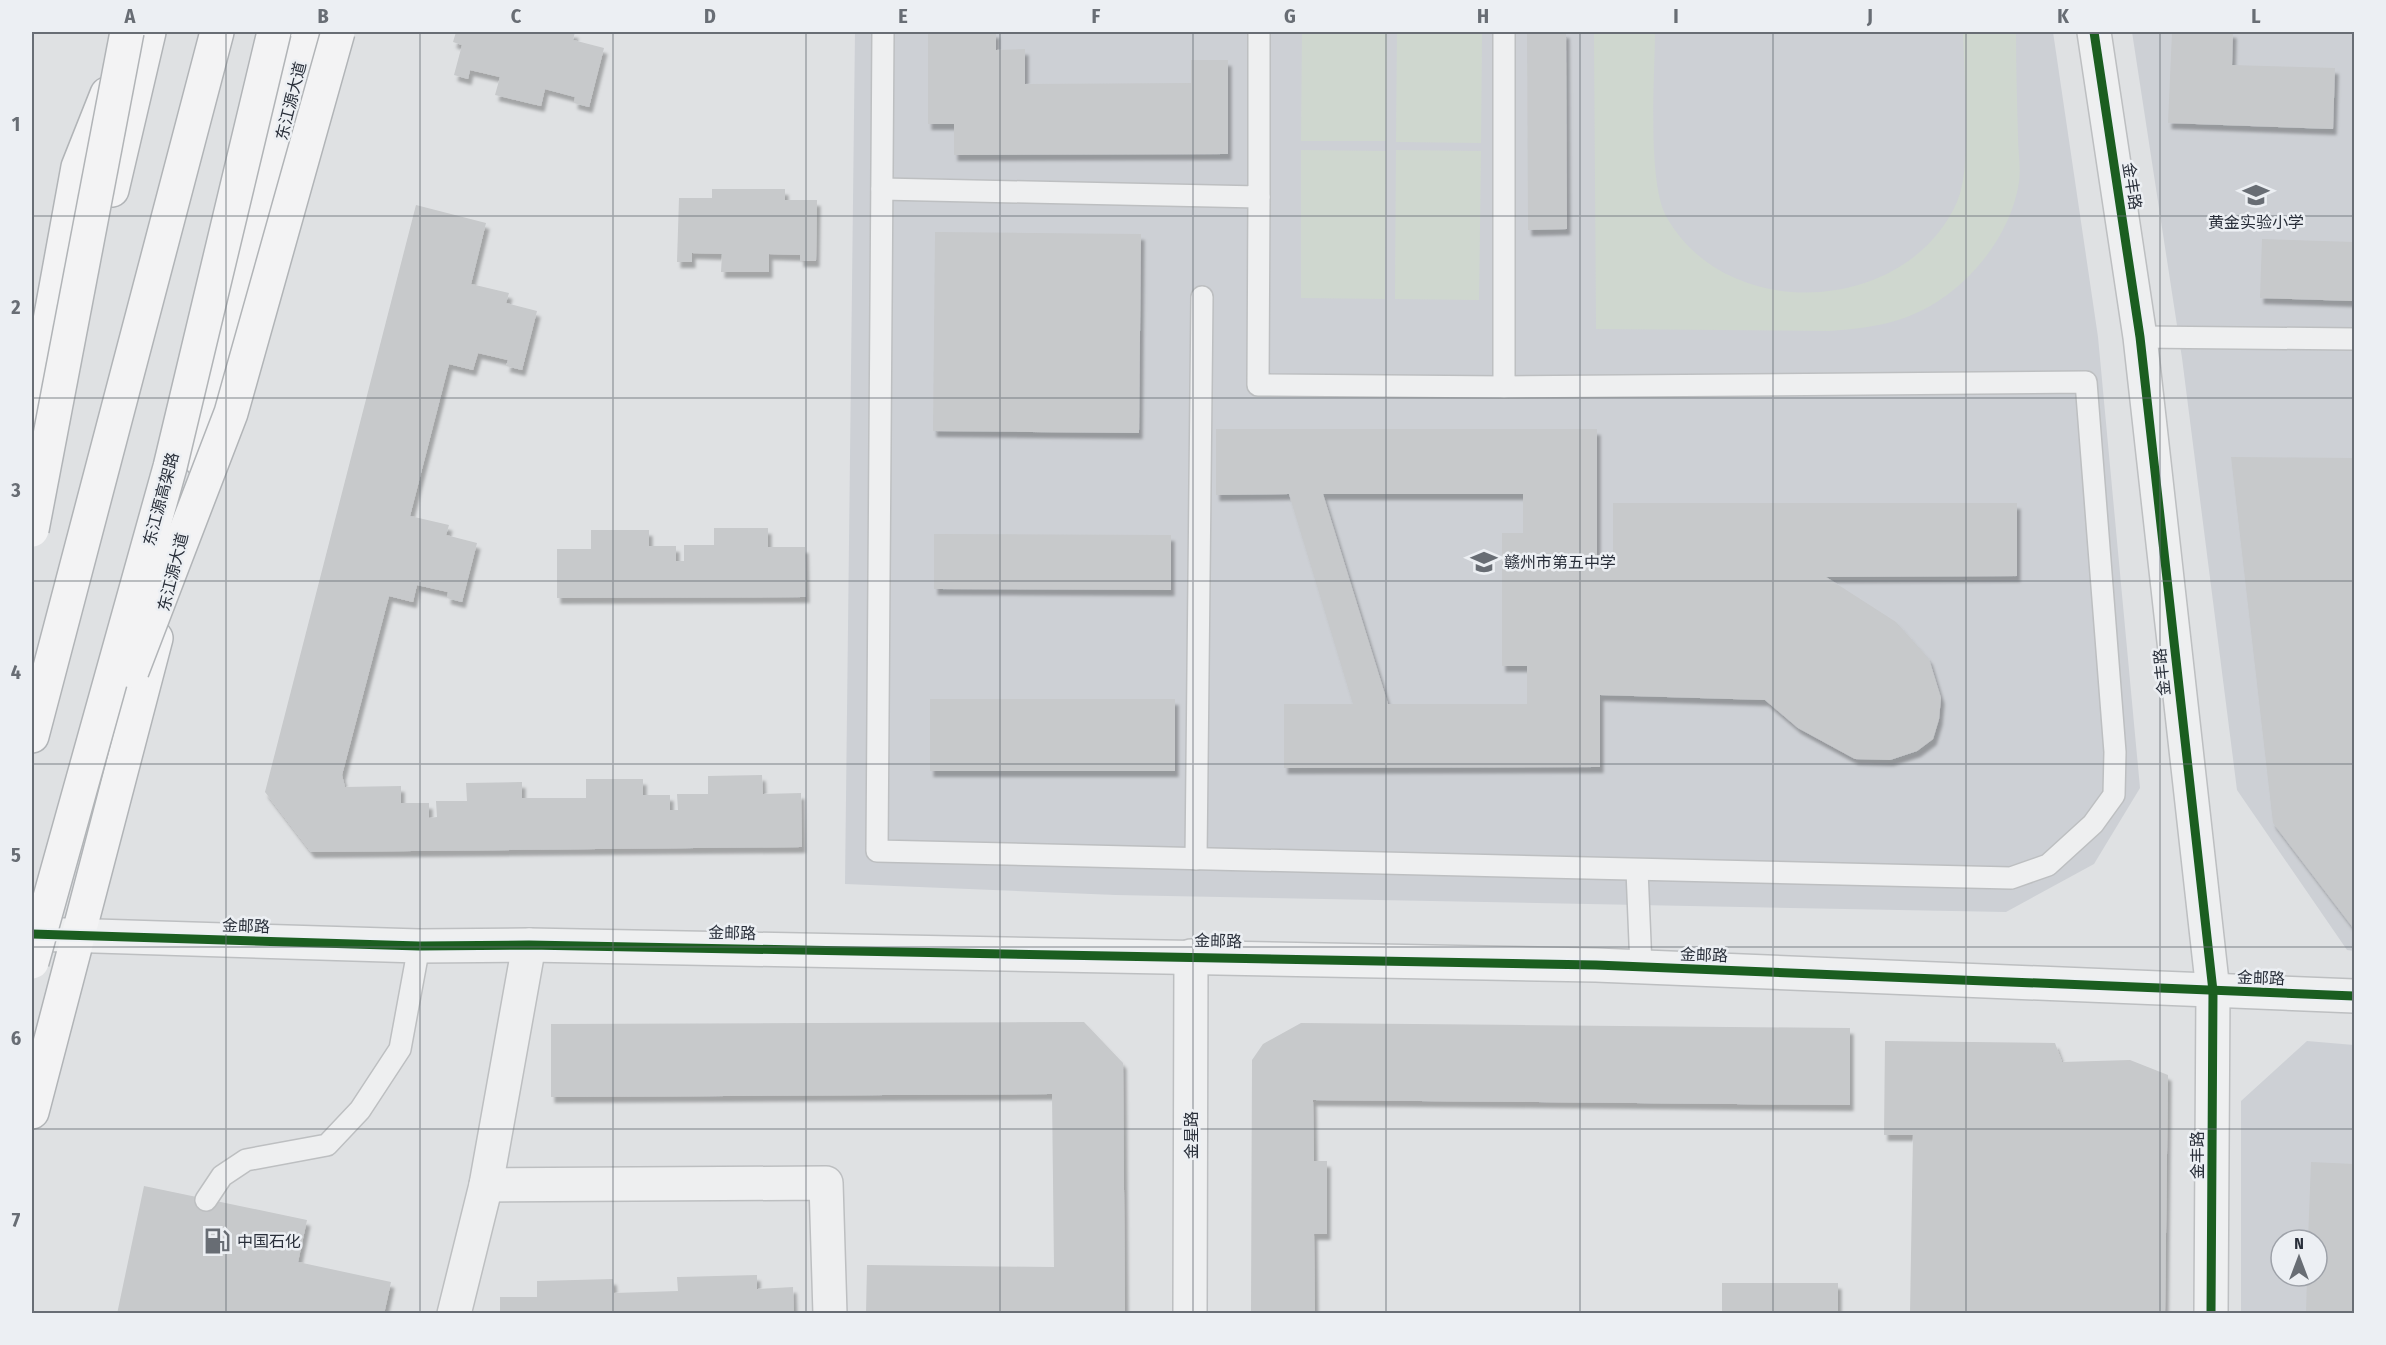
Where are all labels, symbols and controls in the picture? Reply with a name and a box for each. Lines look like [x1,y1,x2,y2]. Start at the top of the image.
text: A [124,4,137,28]
text: B [317,4,329,28]
text: C [511,4,522,28]
text: D [704,4,716,28]
text: E [898,4,908,28]
text: F [1092,4,1101,28]
text: G [1284,4,1296,28]
text: H [1477,4,1489,28]
text: I [1673,4,1679,28]
text: J [1866,4,1873,28]
text: K [2057,4,2069,28]
text: L [2251,4,2261,28]
street label: 东江源大道 [272,60,310,142]
text: 1 [12,112,20,136]
street label: 金丰路 [2119,161,2145,211]
school or university icon: 黄金实验小学 [2241,180,2271,210]
place label: 黄金实验小学 [2208,213,2304,232]
text: 2 [10,295,21,319]
street label: 东江源高架路 [139,450,183,548]
text: 3 [10,478,21,502]
street label: 东江源大道 [154,531,192,613]
school or university icon: 赣州市第五中学 [1469,547,1499,577]
place label: 赣州市第五中学 [1504,553,1616,572]
street label: 金丰路 [2150,647,2174,697]
text: 4 [11,660,21,684]
text: 5 [11,843,21,867]
street label: 金邮路 [222,916,270,936]
street label: 金邮路 [708,923,756,943]
street label: 金邮路 [1194,931,1242,951]
street label: 金邮路 [1680,945,1728,965]
street label: 金邮路 [2237,968,2285,988]
text: 6 [11,1026,21,1050]
street label: 金星路 [1182,1111,1201,1159]
street label: 金丰路 [2188,1131,2207,1179]
text: 7 [12,1208,21,1232]
fuel station icon: 中国石化 [202,1226,232,1256]
north arrow [2269,1228,2329,1288]
place label: 中国石化 [237,1232,301,1251]
text: N [2294,1234,2304,1253]

